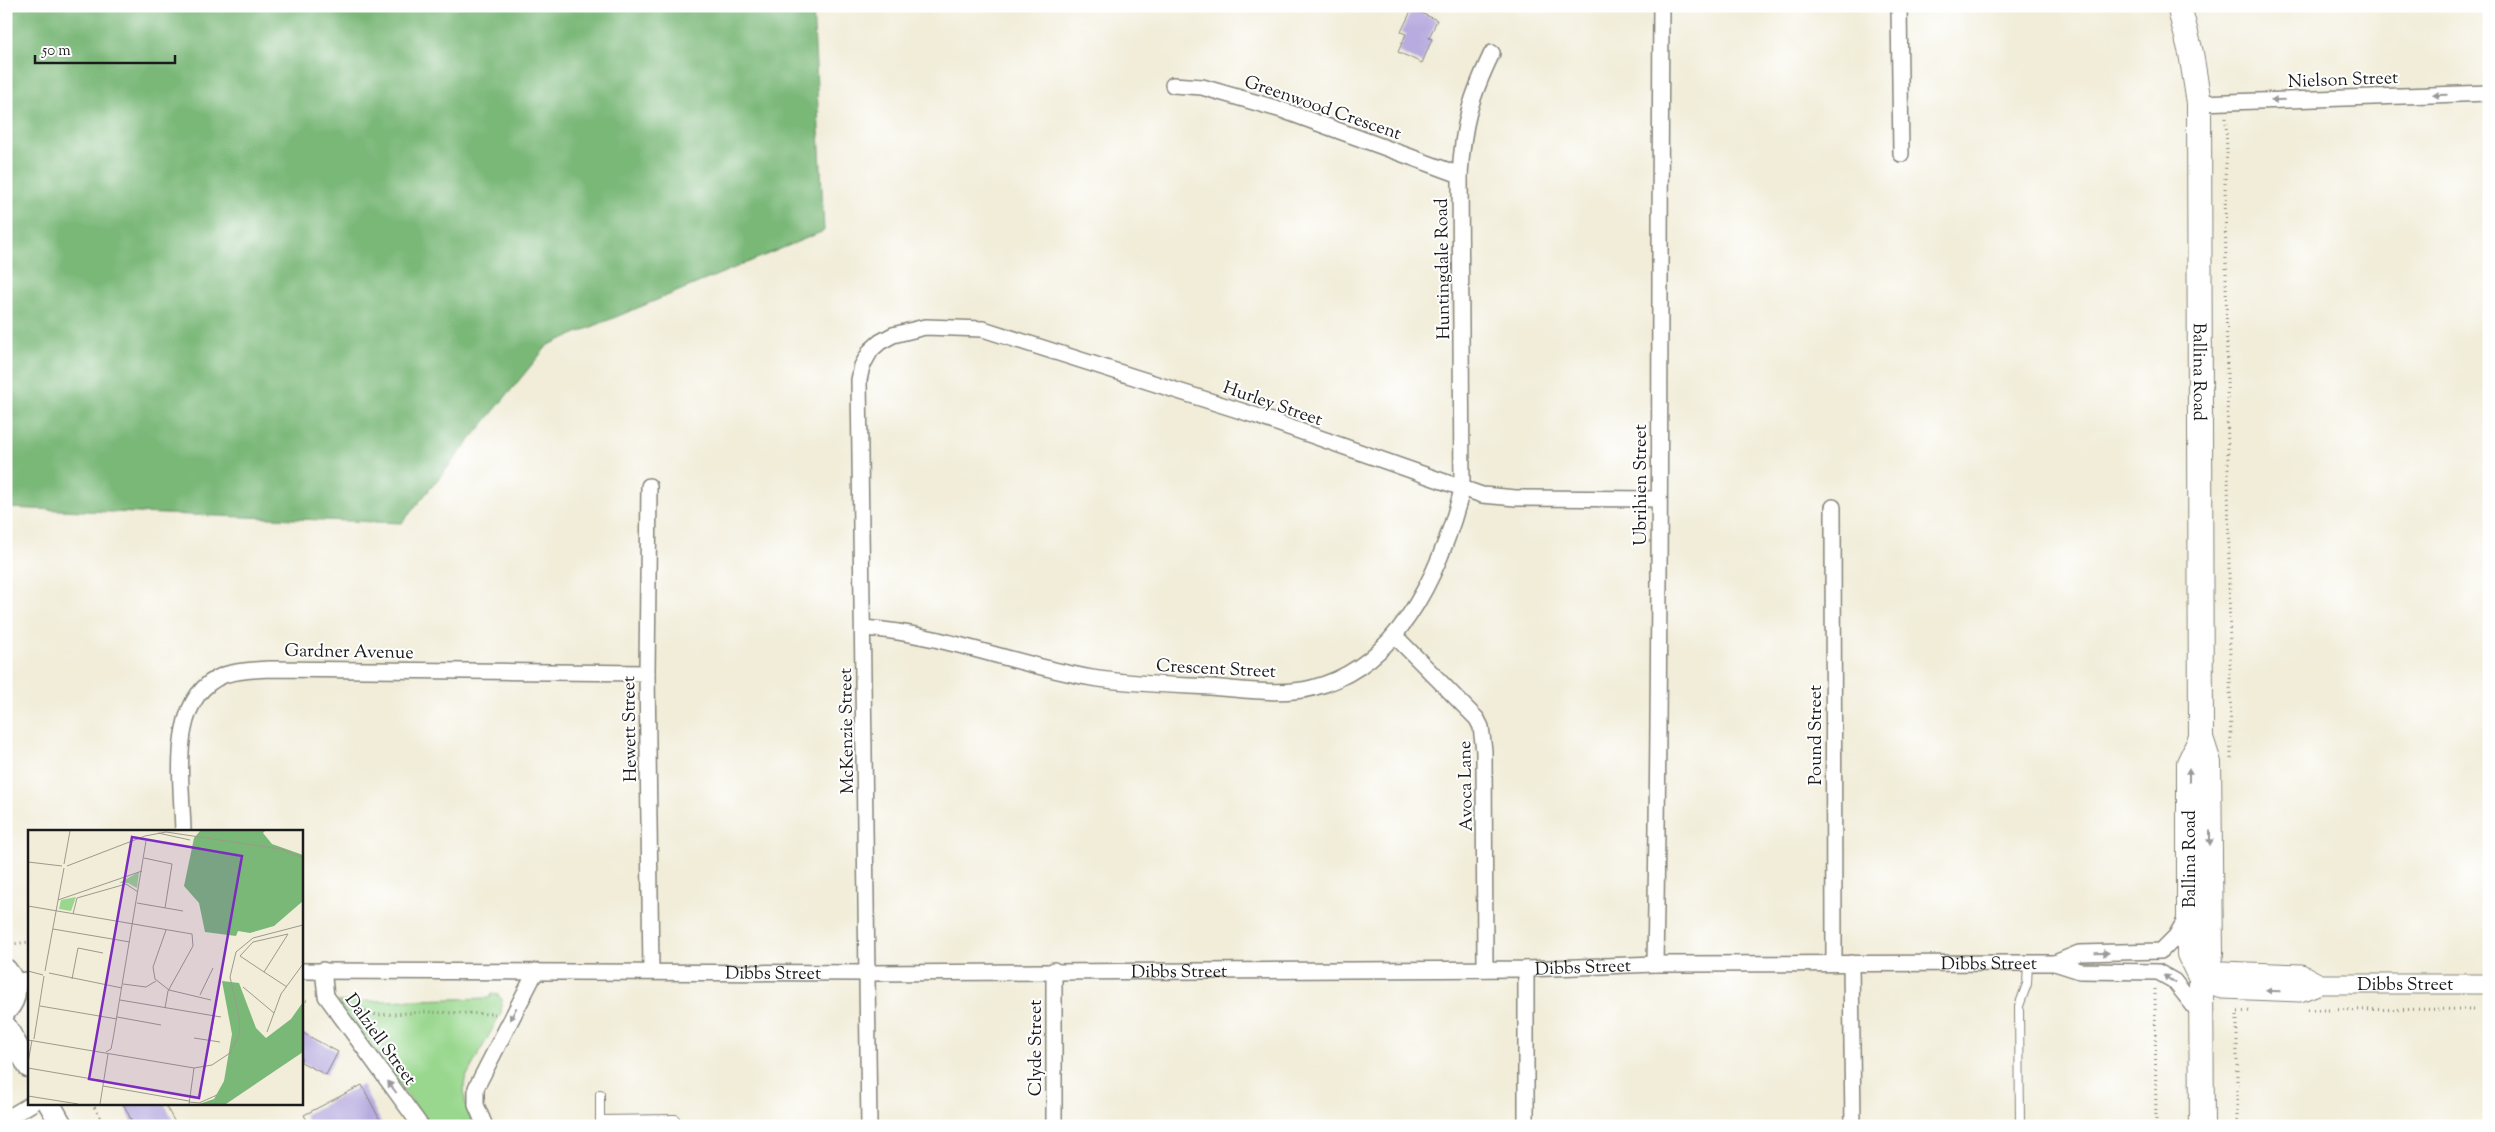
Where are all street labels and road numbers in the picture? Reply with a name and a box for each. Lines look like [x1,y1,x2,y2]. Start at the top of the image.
street label: Nielson Street [2287,66,2399,96]
street label: Greenwood Crescent [1240,70,1404,148]
street label: Huntingdale Road [1430,198,1458,340]
street label: Ballina Road [2185,323,2211,421]
street label: Hurley Street [1219,376,1326,434]
street label: Ubrihien Street [1629,424,1655,546]
street label: Gardner Avenue [284,639,414,667]
street label: Crescent Street [1155,654,1276,686]
street label: McKenzie Street [834,668,862,794]
street label: Hewett Street [617,676,645,782]
street label: Pound Street [1804,685,1830,785]
street label: Avoca Lane [1453,740,1481,832]
street label: Ballina Road [2178,810,2204,908]
street label: Dibbs Street [1941,952,2037,978]
street label: Dibbs Street [1534,954,1632,984]
street label: Dibbs Street [1131,960,1227,986]
street label: Dibbs Street [725,961,821,988]
street label: Dibbs Street [2357,973,2453,999]
street label: Dalziell Street [337,989,422,1092]
street label: Clyde Street [1024,1000,1050,1096]

